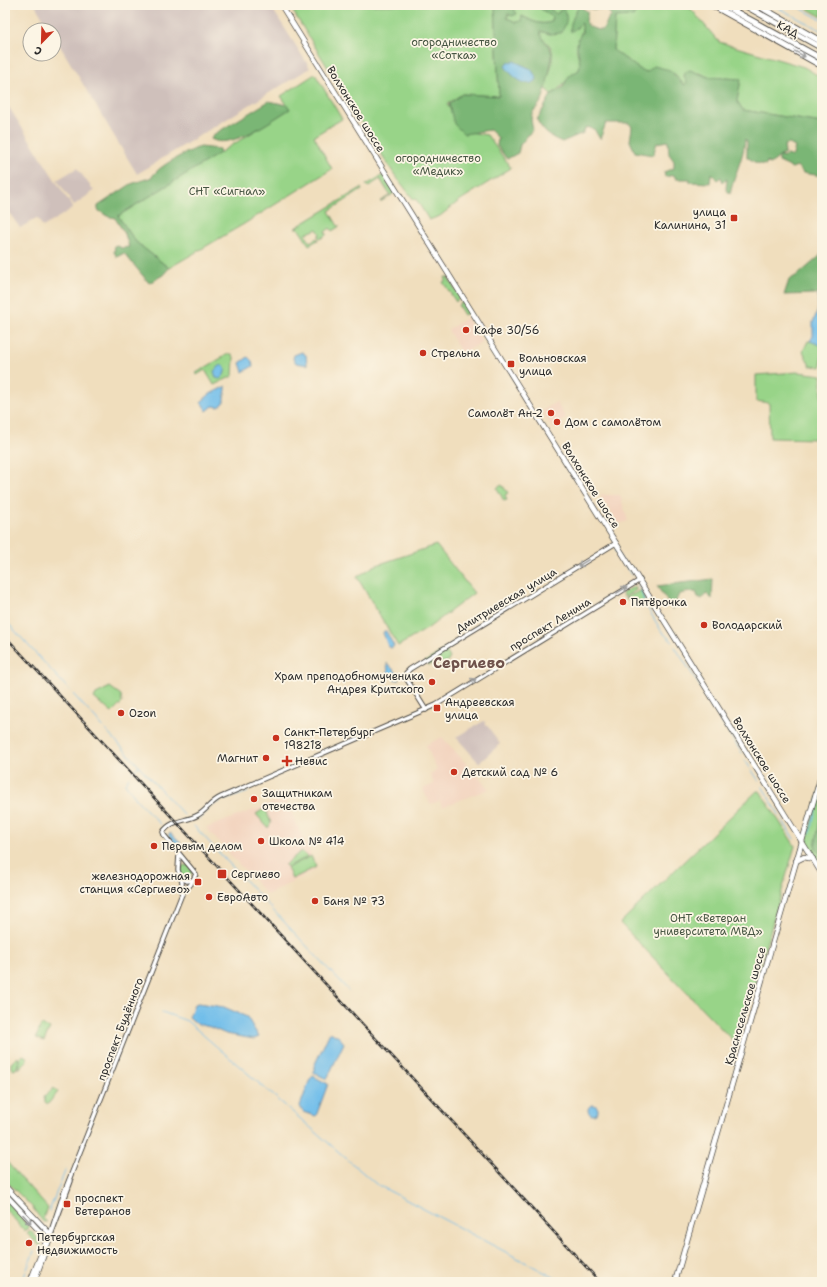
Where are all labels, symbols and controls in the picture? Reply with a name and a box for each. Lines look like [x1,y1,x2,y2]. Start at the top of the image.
street label: КАД [774,17,802,42]
north arrow [22,22,62,62]
park label: огородничество «Сотка» [411,35,497,63]
text: С [32,42,44,59]
one-way arrow [793,50,805,58]
street label: Волхонское шоссе [323,63,388,155]
park label: огородничество «Медик» [395,151,481,179]
park label: СНТ «Сигнал» [189,184,265,199]
place label: улица Калинина, 31 [654,205,726,233]
marker: улица Калинина, 31 [729,213,739,223]
place label: Кафе 30/56 [474,323,539,338]
marker: Кафе 30/56 [461,325,471,335]
place label: Стрельна [431,346,480,361]
marker: Стрельна [418,348,428,358]
place label: Вольновская улица [519,351,587,379]
marker: Вольновская улица [506,359,516,369]
place label: Самолёт Ан-2 [468,406,543,421]
marker: Самолёт Ан-2 [546,408,556,418]
place label: Дом с самолётом [565,415,661,430]
marker: Дом с самолётом [552,417,562,427]
street label: Волхонское шоссе [558,439,623,531]
one-way arrow [577,560,589,568]
street label: Дмитриевская улица [453,564,560,637]
one-way arrow [616,586,628,594]
street label: проспект Ленина [507,594,594,655]
place label: Пятёрочка [631,595,687,610]
marker: Пятёрочка [618,597,628,607]
place label: Володарский [712,618,783,633]
marker: Володарский [699,620,709,630]
district label: Сергиево [433,653,505,673]
place label: Храм преподобномученика Андрея Критского [274,669,424,697]
marker: Храм преподобномученика Андрея Критского [427,677,437,687]
one-way arrow [466,678,477,687]
place label: Андреевская улица [445,695,515,723]
marker: Андреевская улица [432,703,442,713]
place label: Ozon [129,706,157,721]
marker: Ozon [116,708,126,718]
street label: Волхонское шоссе [729,714,794,806]
place label: Санкт-Петербург 198218 [284,725,374,753]
marker: Санкт-Петербург 198218 [271,733,281,743]
place label: Магнит [217,751,258,766]
marker: Магнит [261,753,271,763]
place label: Невис [295,754,328,769]
marker: Невис [282,756,292,766]
place label: Детский сад № 6 [462,765,558,780]
marker: Детский сад № 6 [449,767,459,777]
place label: Защитникам отечества [262,786,333,814]
marker: Защитникам отечества [249,794,259,804]
place label: Школа № 414 [269,834,345,849]
marker: Школа № 414 [256,836,266,846]
place label: Первым делом [162,839,243,854]
marker: Первым делом [149,841,159,851]
place label: Сергиево [231,867,280,882]
marker: Сергиево [216,868,228,880]
place label: железнодорожная станция «Сергиево» [79,869,190,897]
marker: железнодорожная станция «Сергиево» [193,877,203,887]
place label: ЕвроАвто [217,890,269,905]
marker: ЕвроАвто [204,892,214,902]
place label: Баня № 73 [323,894,385,909]
marker: Баня № 73 [310,896,320,906]
park label: ОНТ «Ветеран университета МВД» [653,911,763,939]
street label: Красносельское шоссе [721,945,770,1067]
street label: проспект Будённого [94,975,147,1083]
place label: проспект Ветеранов [75,1191,131,1219]
marker: проспект Ветеранов [62,1199,72,1209]
one-way arrow [23,1214,32,1224]
place label: Петербургская Недвижимость [37,1230,118,1258]
marker: Петербургская Недвижимость [24,1238,34,1248]

